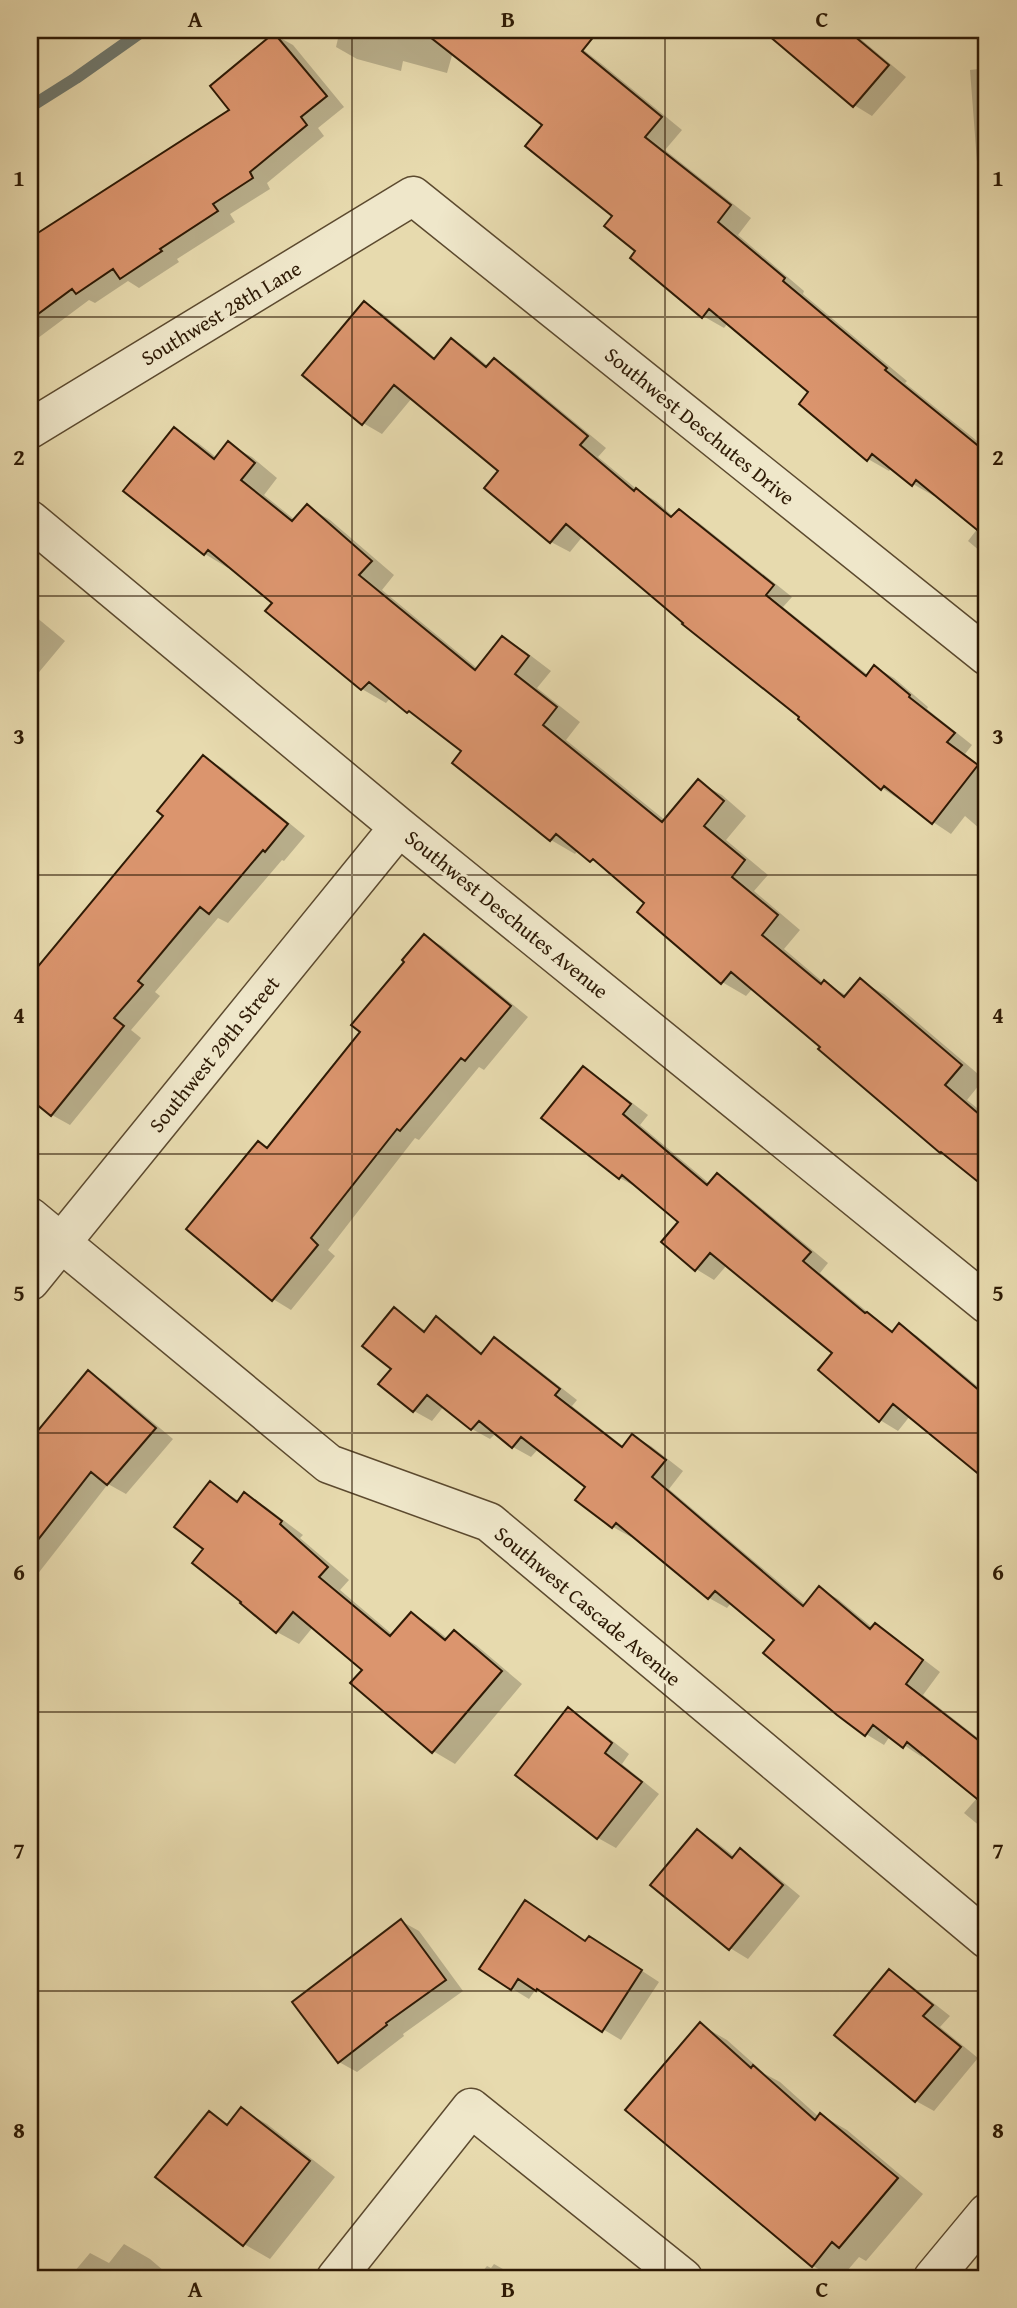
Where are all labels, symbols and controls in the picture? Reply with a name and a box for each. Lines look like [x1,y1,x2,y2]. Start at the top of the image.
text: A [188,2,203,35]
text: B [501,2,515,35]
text: C [815,2,829,35]
text: 1 [13,161,25,194]
text: 1 [992,161,1004,194]
street label: Southwest 28th Lane [135,253,307,373]
street label: Southwest Deschutes Drive [598,339,802,513]
text: 2 [13,440,25,473]
text: 2 [992,440,1004,473]
text: 3 [13,719,25,752]
text: 3 [992,719,1004,752]
street label: Southwest Deschutes Avenue [399,822,616,1006]
street label: Southwest 29th Street [141,969,287,1139]
text: 4 [13,998,25,1031]
text: 4 [992,998,1004,1031]
text: 5 [13,1276,25,1309]
text: 5 [992,1276,1004,1309]
street label: Southwest Cascade Avenue [488,1518,688,1694]
text: 6 [13,1555,25,1588]
text: 6 [992,1555,1004,1588]
text: 7 [13,1834,25,1867]
text: 7 [992,1834,1004,1867]
text: 8 [13,2113,25,2146]
text: 8 [992,2113,1004,2146]
text: A [188,2272,203,2305]
text: B [501,2272,515,2305]
text: C [815,2272,829,2305]

